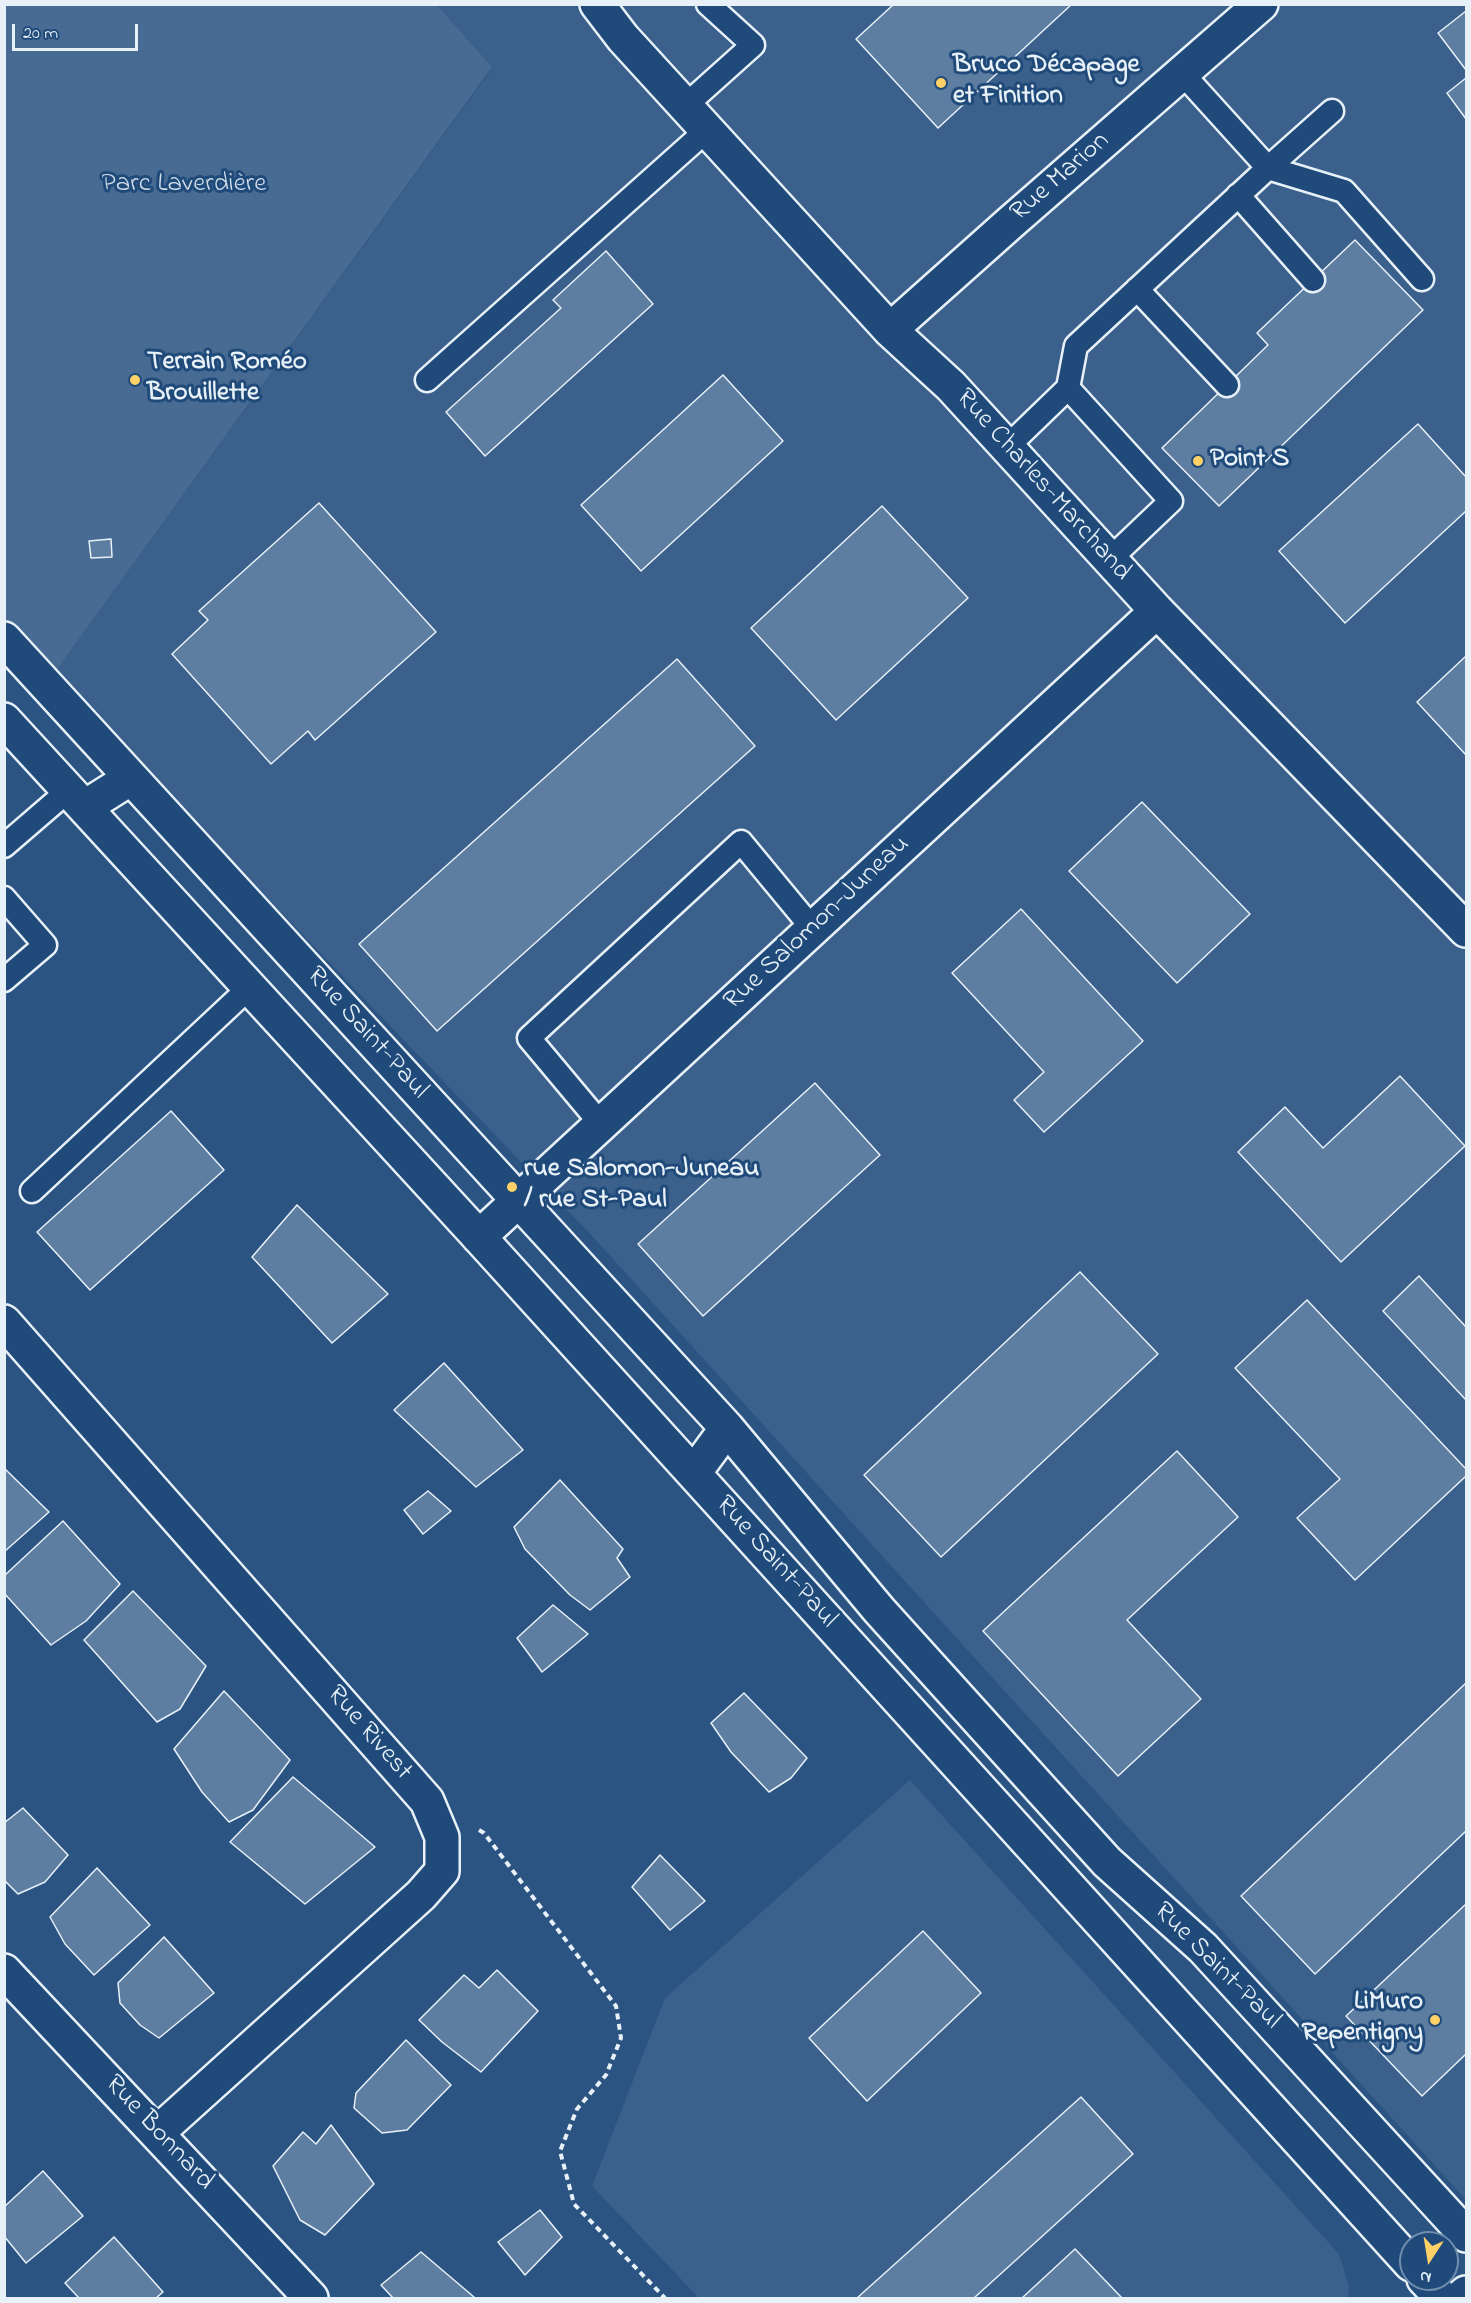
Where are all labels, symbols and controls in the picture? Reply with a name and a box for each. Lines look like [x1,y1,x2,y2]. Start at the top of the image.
scale bar [15,12,141,50]
text: 20 m [23,21,58,47]
place label: Bruco Décapage et Finition [953,51,1140,114]
marker: Bruco Décapage et Finition [934,76,948,90]
street label: Rue Marion [1005,126,1117,230]
park label: Parc Laverdière [102,170,266,202]
place label: Terrain Roméo Brouillette [147,348,307,411]
marker: Terrain Roméo Brouillette [128,373,142,387]
street label: Rue Charles-Marchand [947,383,1137,589]
place label: Point S [1210,445,1289,477]
marker: Point S [1191,454,1205,468]
street label: Rue Salomon-Juneau [718,830,918,1018]
street label: Rue Saint-Paul [298,961,434,1107]
place label: rue Salomon-Juneau / rue St-Paul [524,1155,759,1218]
marker: rue Salomon-Juneau / rue St-Paul [505,1180,519,1194]
street label: Rue Saint-Paul [707,1490,843,1636]
street label: Rue Rivest [318,1680,418,1788]
street label: Rue Saint-Paul [1146,1897,1286,2037]
place label: LiMuro Repentigny [1301,1988,1423,2051]
marker: LiMuro Repentigny [1428,2013,1442,2027]
street label: Rue Bonnard [96,2070,220,2198]
north arrow [1399,2231,1459,2291]
text: N [1418,2264,1433,2290]

